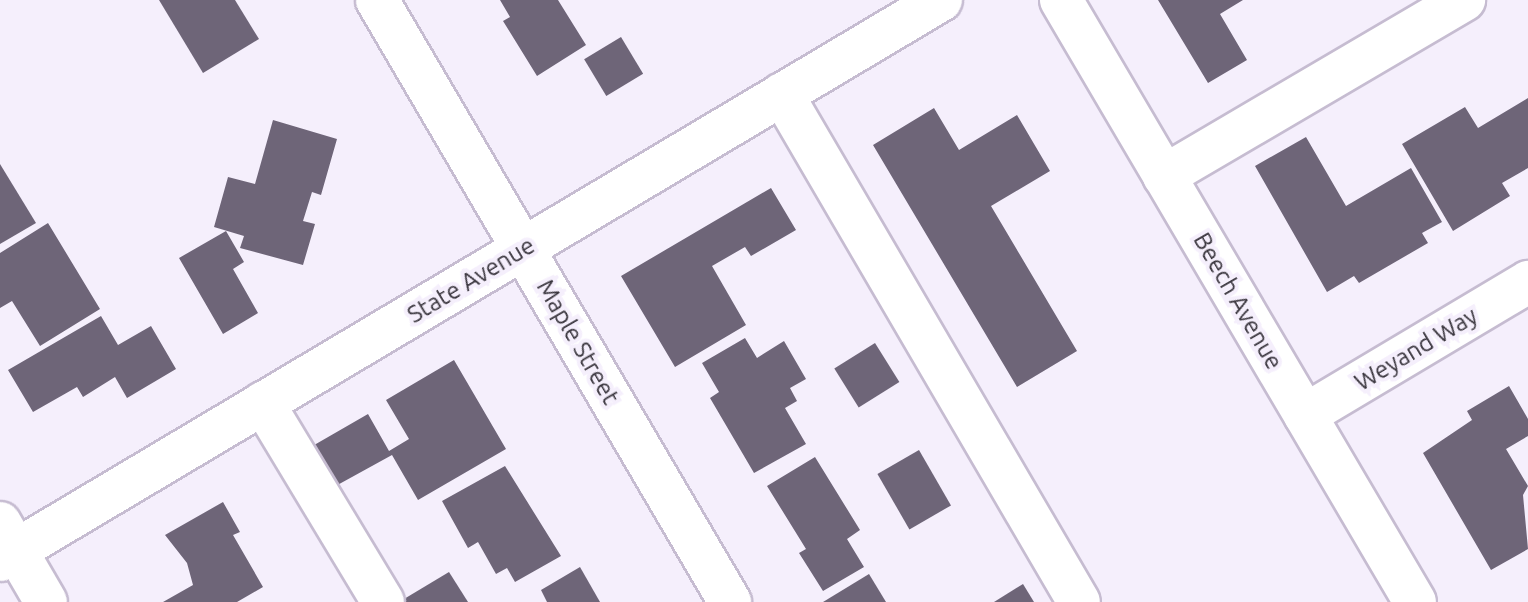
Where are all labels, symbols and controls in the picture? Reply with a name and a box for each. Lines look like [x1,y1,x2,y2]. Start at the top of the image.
street label: Beech Avenue [1187,228,1289,374]
street label: State Avenue [402,231,540,329]
street label: Maple Street [531,274,625,410]
street label: Weyand Way [1350,301,1482,397]

